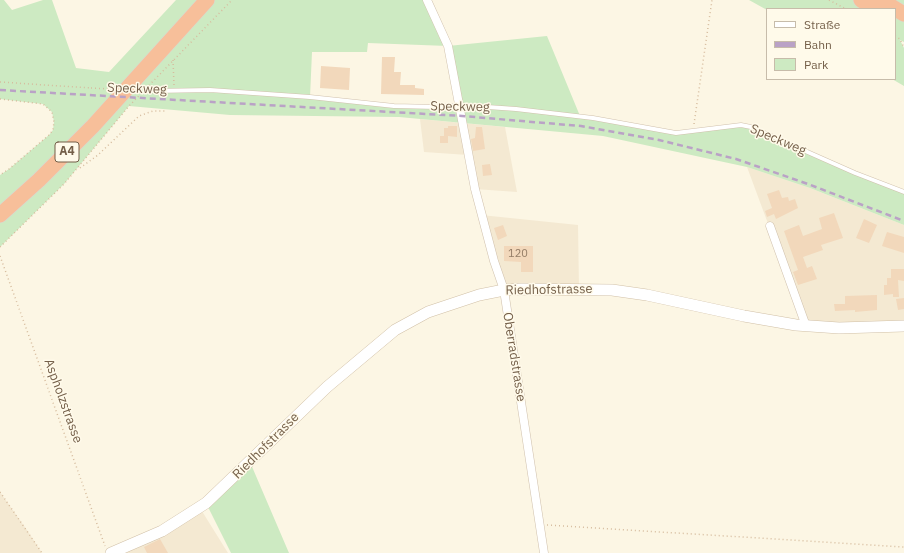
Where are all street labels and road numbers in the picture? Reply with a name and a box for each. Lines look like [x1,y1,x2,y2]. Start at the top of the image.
street label: Speckweg [107,80,167,98]
street label: Speckweg [430,99,490,115]
street label: Speckweg [748,121,808,159]
road number: A4 [55,142,79,162]
street label: Riedhofstrasse [505,281,593,299]
street label: Oberradstrasse [499,311,529,403]
street label: Aspholzstrasse [41,357,85,445]
street label: Riedhofstrasse [230,410,302,482]

